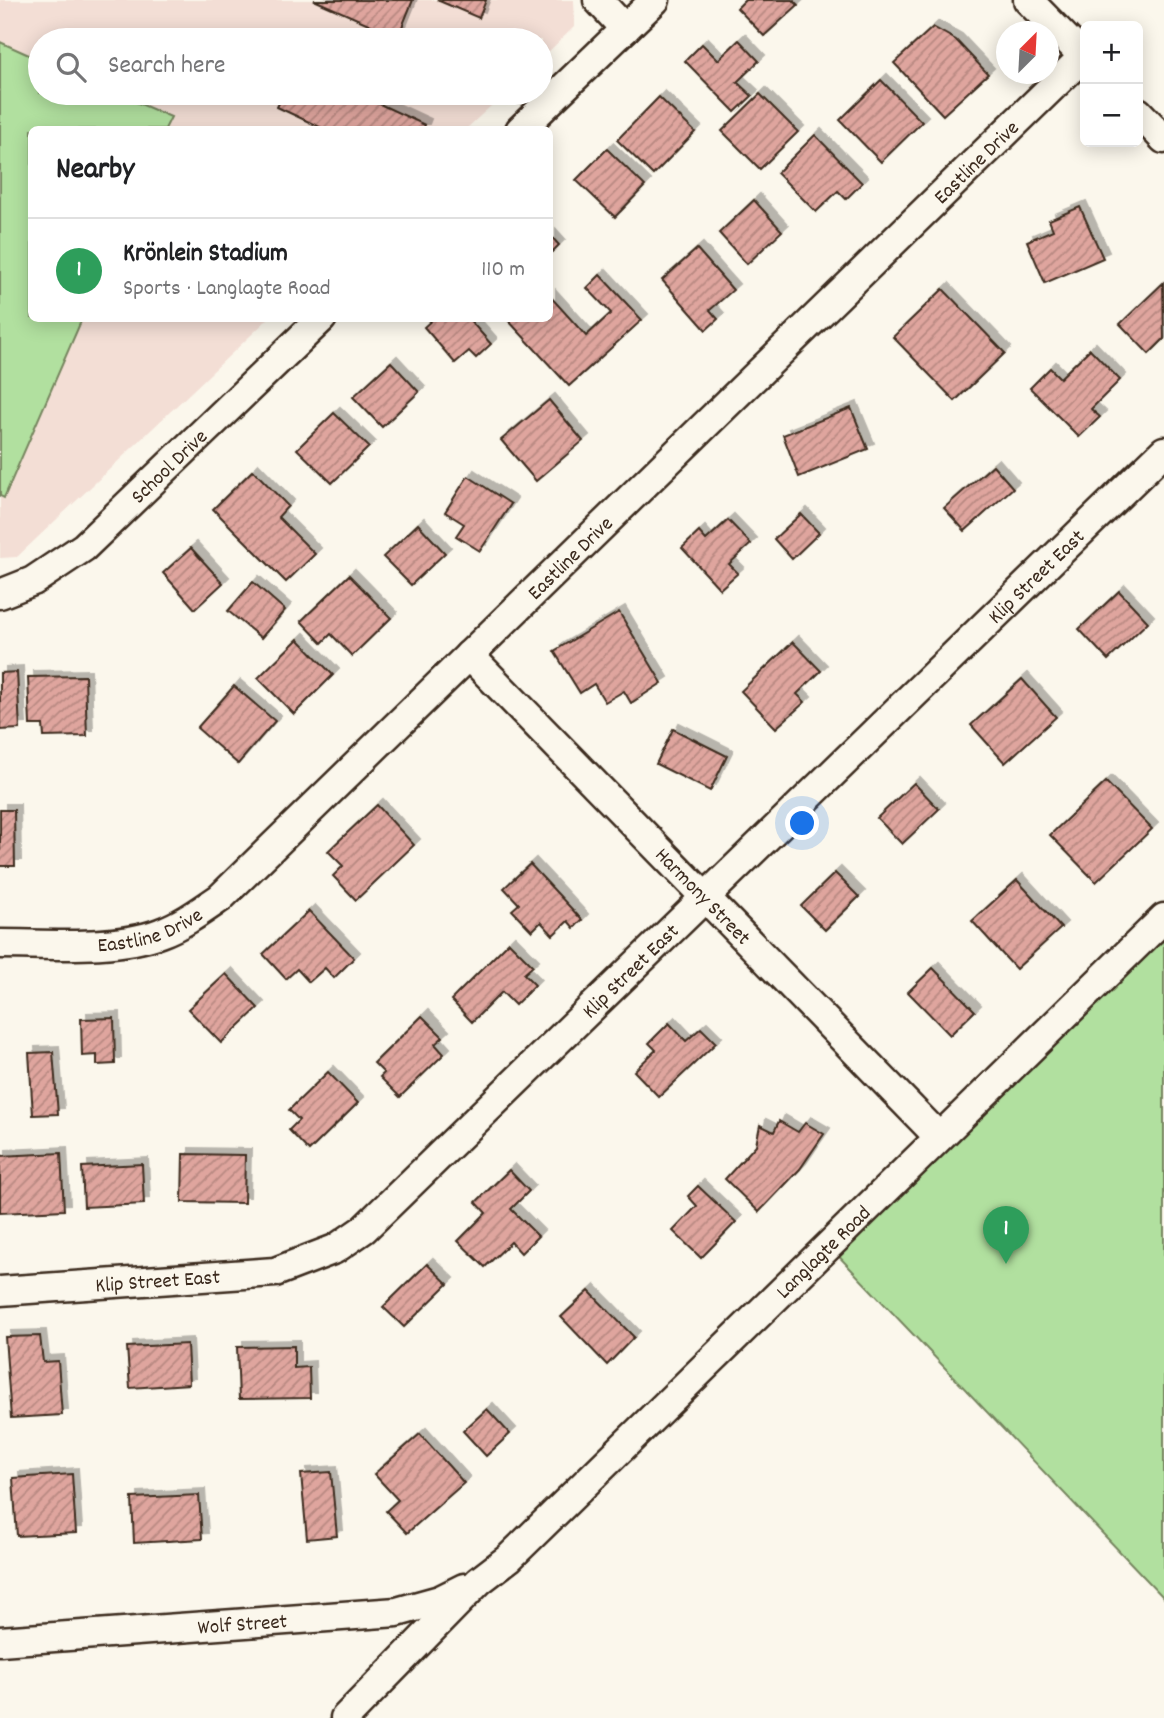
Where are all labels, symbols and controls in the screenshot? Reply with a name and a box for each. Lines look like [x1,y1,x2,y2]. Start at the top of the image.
north arrow [996,21,1059,84]
map controls [1080,21,1143,147]
button: + [1080,21,1143,84]
search box [28,28,553,105]
icon: search [52,48,90,86]
text: Search here [108,48,226,85]
button: − [1080,84,1143,147]
street label: Eastline Drive [928,115,1027,213]
text: Nearby [56,150,134,193]
text: Krönlein Stadium [123,236,288,273]
text: 1 [76,254,82,287]
text: 110 m [481,254,525,287]
text: Sports · Langlagte Road [123,273,331,306]
street label: School Drive [125,424,216,512]
street label: Eastline Drive [522,511,621,608]
street label: Klip Street East [982,524,1093,632]
your location [785,806,819,840]
street label: Harmony Street [647,842,756,954]
street label: Eastline Drive [97,902,210,962]
street label: Klip Street East [577,918,687,1027]
street label: Langlagte Road [770,1200,879,1307]
pin: 1 [983,1206,1029,1264]
street label: Klip Street East [94,1264,221,1302]
street label: Wolf Street [197,1608,289,1645]

